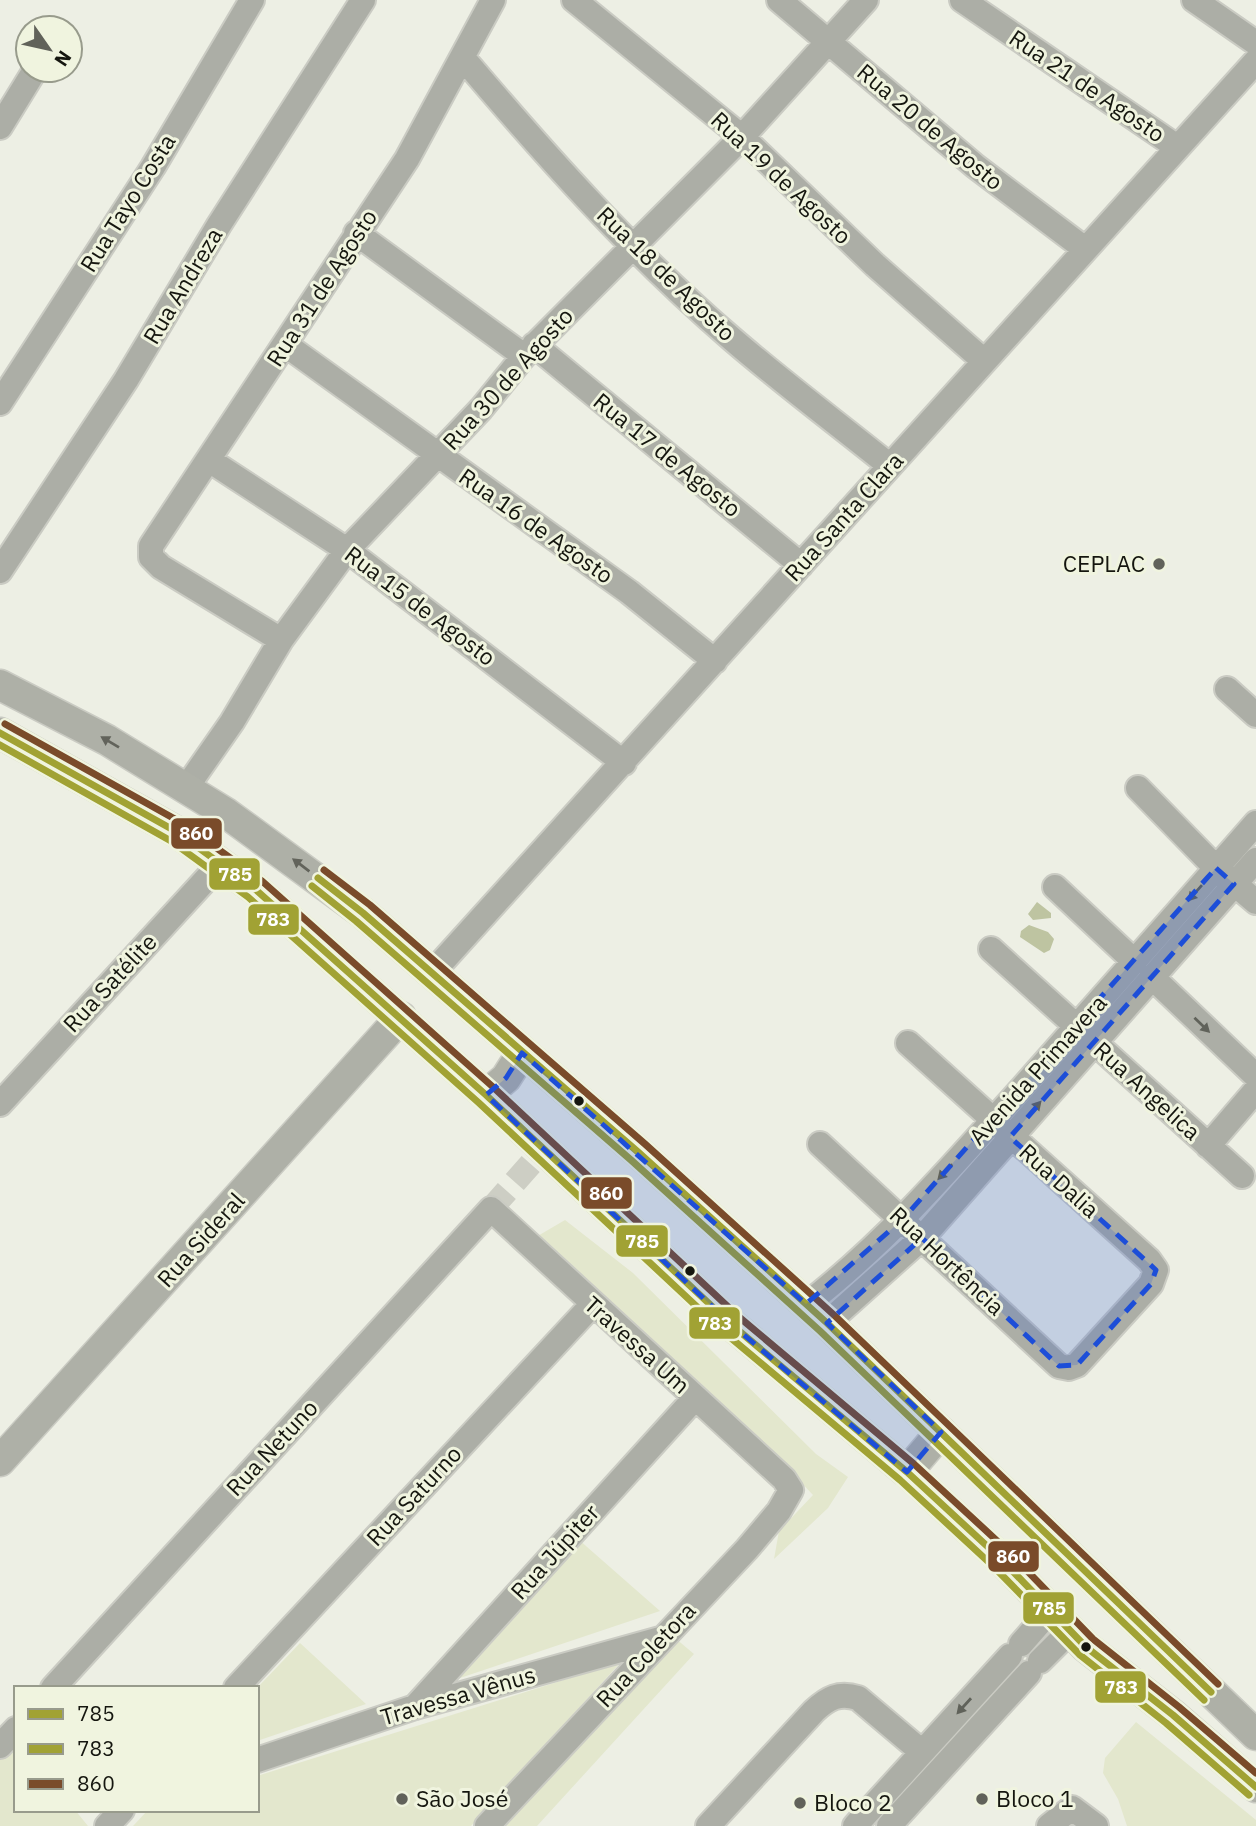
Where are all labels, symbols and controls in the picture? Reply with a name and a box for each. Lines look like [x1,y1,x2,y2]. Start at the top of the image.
north arrow [14,14,84,84]
street label: Rua 21 de Agosto [1004,22,1171,148]
text: N [49,46,77,71]
street label: Rua 20 de Agosto [852,56,1010,196]
street label: Rua 19 de Agosto [705,104,858,250]
street label: Rua Tayo Costa [73,128,182,277]
street label: Rua 18 de Agosto [591,199,742,347]
street label: Rua 31 de Agosto [259,203,383,372]
street label: Rua Andreza [136,222,229,349]
street label: Rua 30 de Agosto [435,301,579,456]
street label: Rua 17 de Agosto [588,385,748,523]
street label: Rua Santa Clara [777,446,909,587]
street label: Rua 16 de Agosto [454,461,619,590]
street label: Rua 15 de Agosto [339,539,502,672]
place label: CEPLAC [1063,548,1145,578]
marker: CEPLAC [1151,556,1167,572]
one-way arrow [100,735,119,748]
line badge: 860 [170,817,223,850]
text: 860 [179,821,213,845]
line badge: 785 [208,857,261,891]
one-way arrow [292,857,310,872]
text: 785 [218,862,252,886]
one-way arrow [1187,884,1203,902]
line badge: 783 [247,903,300,936]
text: 783 [256,907,290,931]
street label: Rua Satélite [56,927,163,1038]
street label: Avenida Primavera [962,988,1113,1151]
one-way arrow [1194,1016,1211,1033]
street label: Rua Angelica [1088,1034,1207,1146]
unlabelled marker [572,1094,586,1108]
one-way arrow [1026,1101,1041,1118]
street label: Rua Dalia [1013,1136,1106,1224]
one-way arrow [938,1163,954,1180]
line badge: 860 [580,1176,633,1210]
text: 860 [589,1181,623,1205]
street label: Rua Sideral [150,1186,251,1293]
street label: Rua Hortência [884,1199,1011,1321]
line badge: 785 [615,1224,669,1258]
text: 785 [625,1229,659,1253]
unlabelled marker [683,1264,697,1278]
street label: Travessa Um [579,1289,697,1400]
line badge: 783 [688,1306,741,1340]
text: 783 [698,1311,732,1335]
street label: Rua Netuno [219,1393,324,1502]
street label: Rua Saturno [359,1439,467,1552]
street label: Rua Júpiter [503,1497,605,1605]
line badge: 860 [987,1540,1040,1573]
text: 860 [996,1544,1030,1568]
line badge: 785 [1022,1591,1075,1625]
street label: Rua Coletora [589,1595,702,1713]
text: 785 [1032,1596,1066,1620]
unlabelled marker [1079,1640,1093,1654]
street label: Travessa Vênus [377,1659,539,1731]
line badge: 783 [1094,1670,1147,1704]
text: 783 [1104,1675,1138,1699]
legend [14,1686,259,1812]
one-way arrow [956,1697,972,1715]
text: 785 [77,1699,115,1727]
text: 783 [77,1734,115,1762]
text: 860 [77,1769,115,1797]
place label: São José [416,1783,508,1813]
place label: Bloco 1 [996,1783,1074,1813]
place label: Bloco 2 [814,1787,892,1817]
marker: São José [394,1791,410,1807]
marker: Bloco 1 [974,1791,990,1807]
marker: Bloco 2 [792,1795,808,1811]

